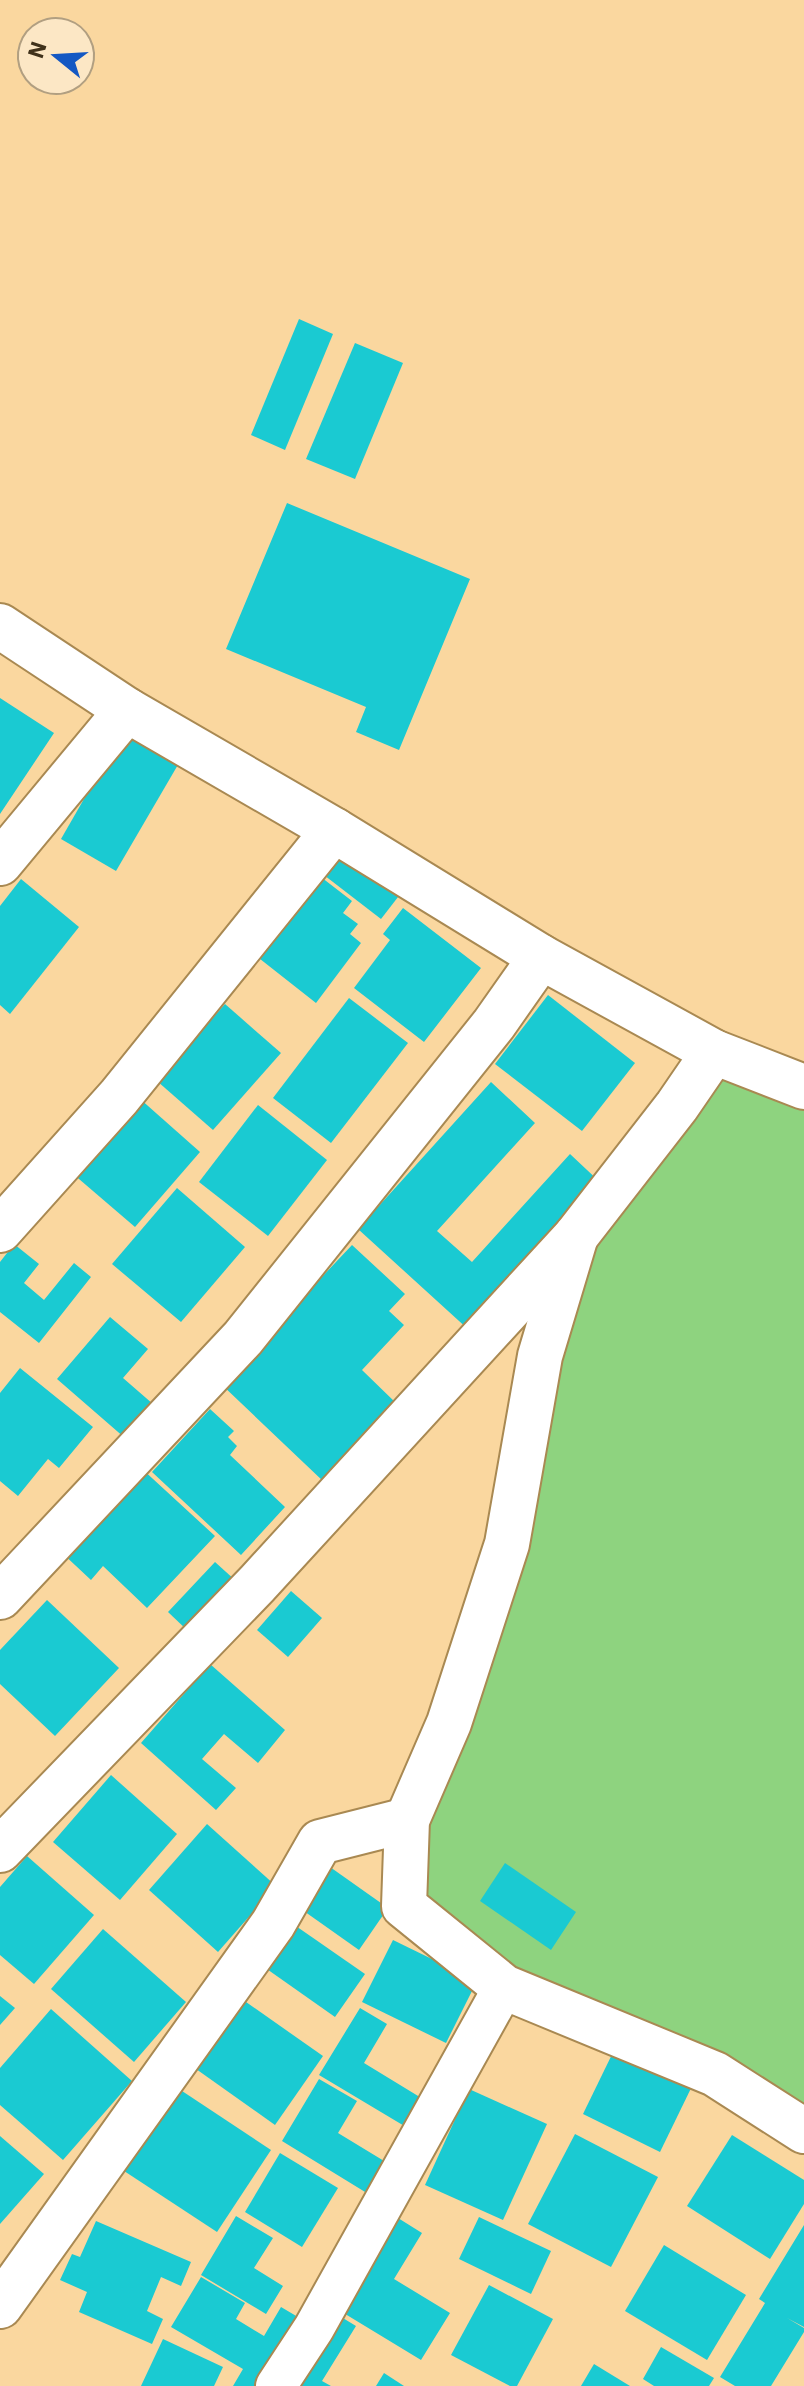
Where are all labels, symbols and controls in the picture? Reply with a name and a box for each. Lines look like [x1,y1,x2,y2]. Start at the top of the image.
north arrow [16,16,96,96]
text: N [20,38,53,62]

